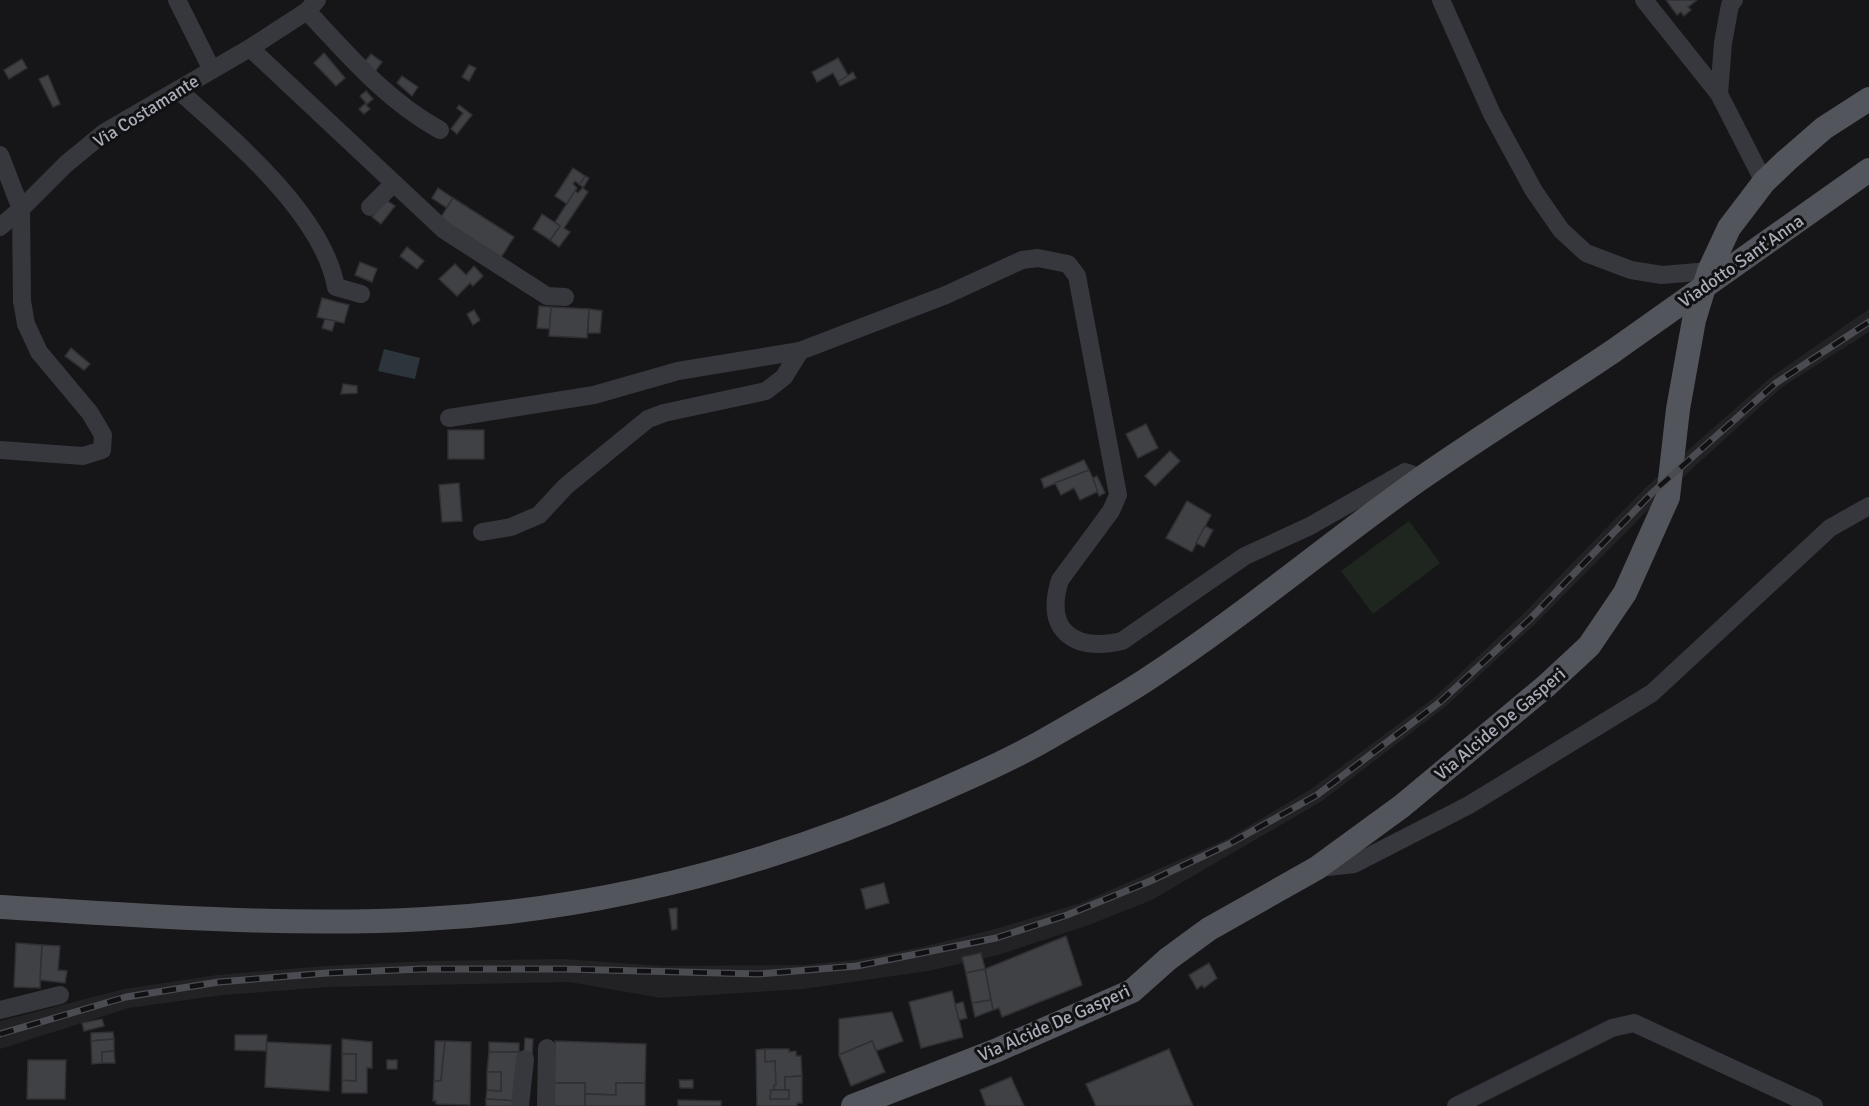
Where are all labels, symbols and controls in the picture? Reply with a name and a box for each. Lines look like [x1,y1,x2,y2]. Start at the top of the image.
street label: Via Costamante [89,70,203,152]
street label: Viadotto Sant'Anna [1674,210,1808,312]
street label: Via Alcide De Gasperi [1430,663,1570,785]
street label: Via Alcide De Gasperi [975,980,1133,1066]

